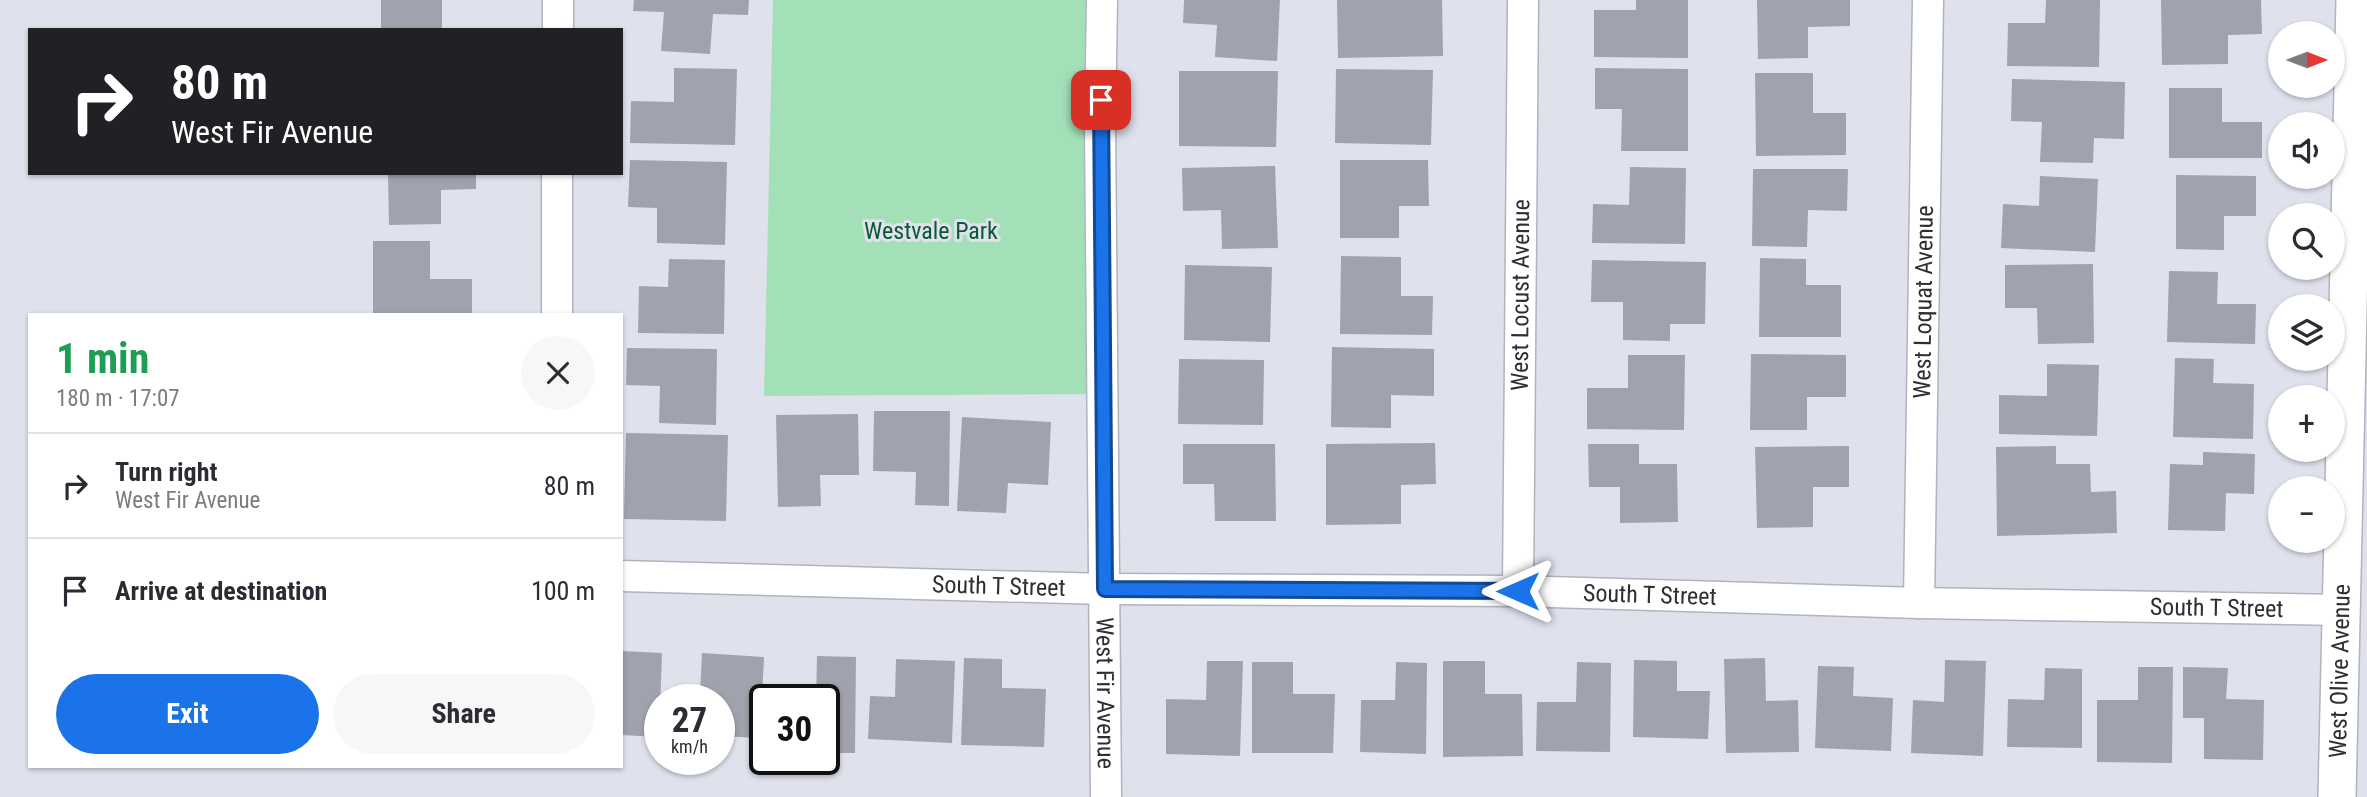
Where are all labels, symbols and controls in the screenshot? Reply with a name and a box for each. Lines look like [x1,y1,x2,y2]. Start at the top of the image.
north arrow [2268,21,2345,98]
map controls [2268,21,2345,553]
text: 80 m [171,54,268,111]
icon: right [56,56,147,147]
pin [1071,70,1131,130]
icon: arrive [1082,81,1120,119]
button: sound [2268,112,2345,189]
text: West Fir Avenue [171,113,373,151]
street label: West Locust Avenue [1506,199,1535,391]
button: search [2268,203,2345,280]
street label: West Loquat Avenue [1908,205,1939,399]
park label: Westvale Park [864,217,998,245]
button: layers [2268,294,2345,371]
text: 1 min [56,334,149,383]
button: close [521,336,595,410]
text: 180 m · 17:07 [56,385,180,412]
button: + [2268,385,2345,462]
text: Turn right [115,457,217,487]
icon: right [56,467,94,505]
text: 80 m [544,471,595,501]
button: − [2268,476,2345,553]
text: West Fir Avenue [115,487,260,514]
position arrow [1481,554,1555,628]
street label: South T Street [932,570,1066,602]
icon: arrive [56,572,94,610]
text: Arrive at destination [115,576,327,606]
text: 100 m [531,576,595,606]
street label: South T Street [1583,579,1717,611]
street label: West Olive Avenue [2324,584,2356,758]
street label: South T Street [2150,593,2284,623]
street label: West Fir Avenue [1090,617,1120,769]
button: Exit [56,674,319,754]
button: Share [333,674,595,754]
speed limit sign: 30 [749,684,840,775]
text: 27 [672,700,707,741]
text: km/h [671,736,708,757]

